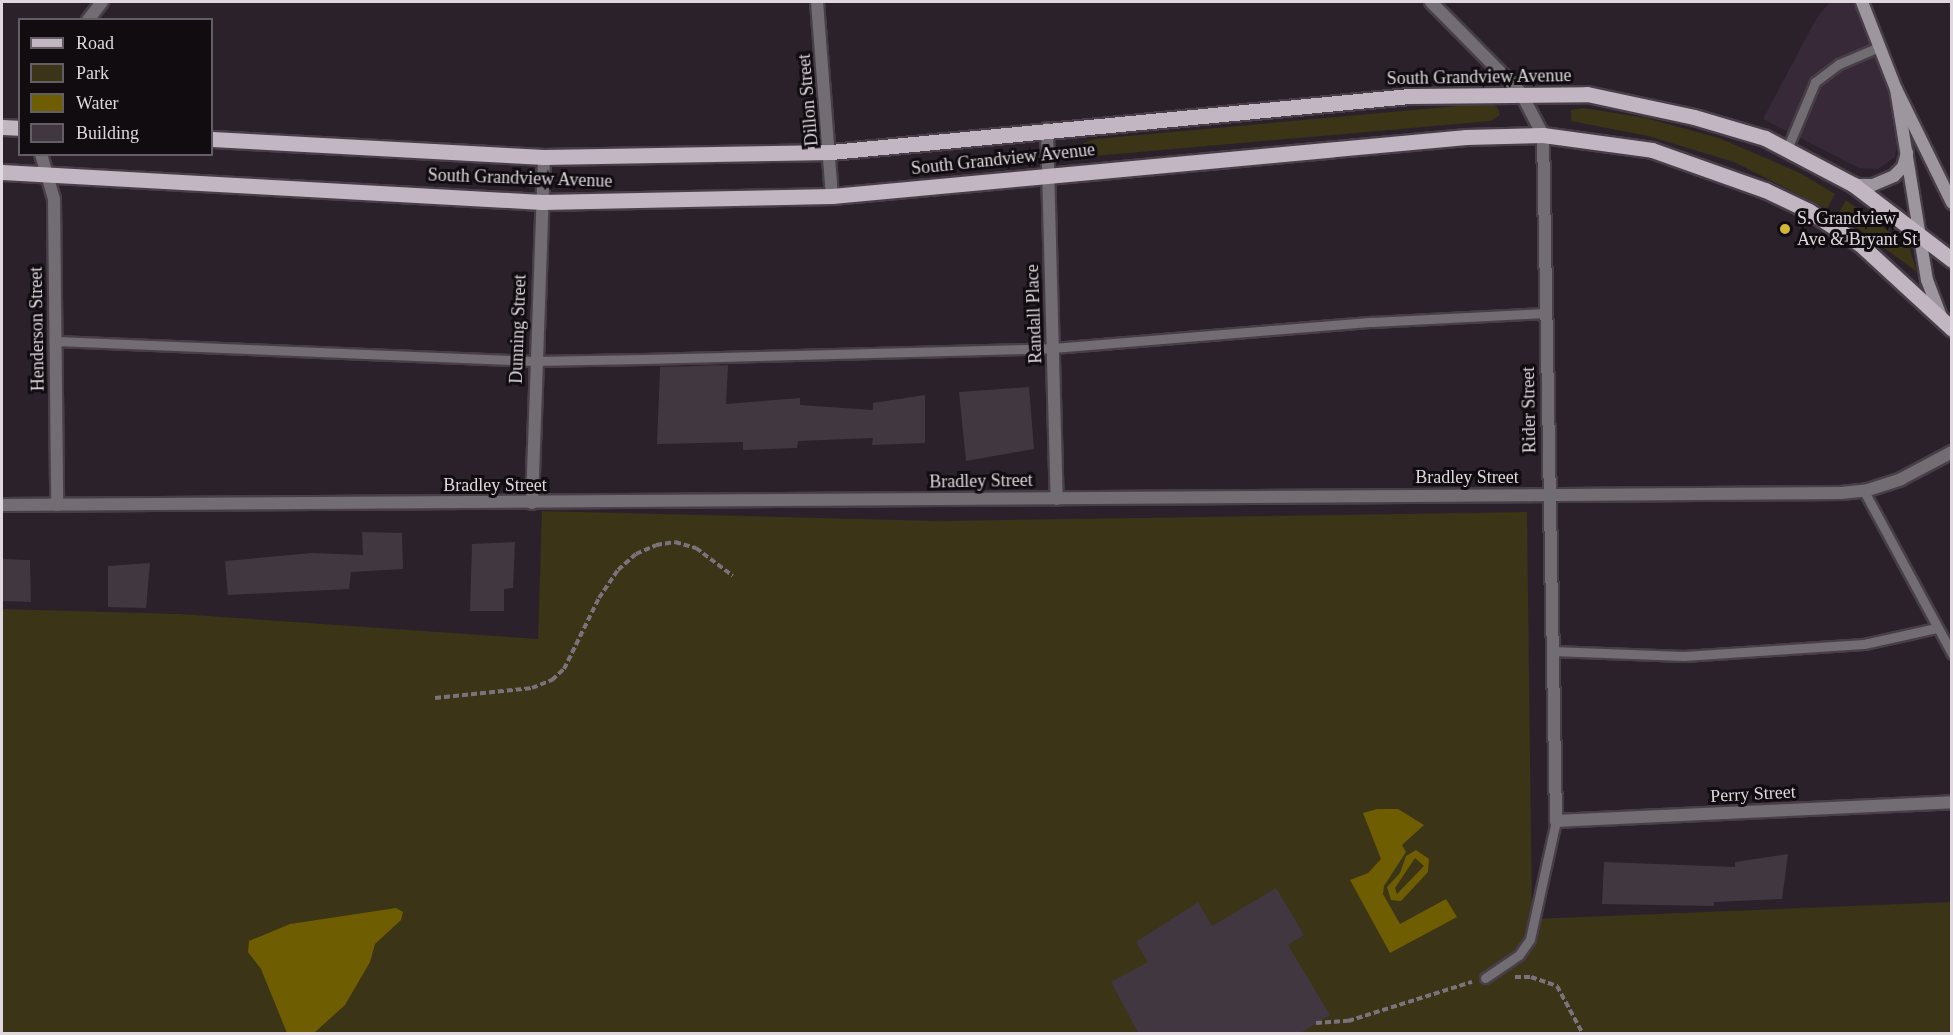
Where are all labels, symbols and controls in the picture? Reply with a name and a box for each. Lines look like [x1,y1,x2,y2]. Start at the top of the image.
legend [18,18,213,156]
text: Road [76,33,114,53]
street label: Dillon Street [793,53,823,147]
text: Park [76,63,109,83]
street label: South Grandview Avenue [1386,65,1572,89]
text: Water [76,93,119,113]
text: Building [76,123,139,143]
street label: South Grandview Avenue [910,139,1096,179]
street label: South Grandview Avenue [427,164,613,192]
place label: S. Grandview Ave & Bryant St [1797,208,1917,250]
marker: S. Grandview Ave & Bryant St [1778,222,1792,236]
street label: Randall Place [1021,264,1047,364]
street label: Henderson Street [25,267,49,391]
street label: Dunning Street [505,274,531,384]
street label: Rider Street [1517,367,1541,453]
street label: Bradley Street [1415,466,1519,488]
street label: Bradley Street [929,469,1033,493]
street label: Bradley Street [443,474,547,496]
street label: Perry Street [1710,781,1796,807]

